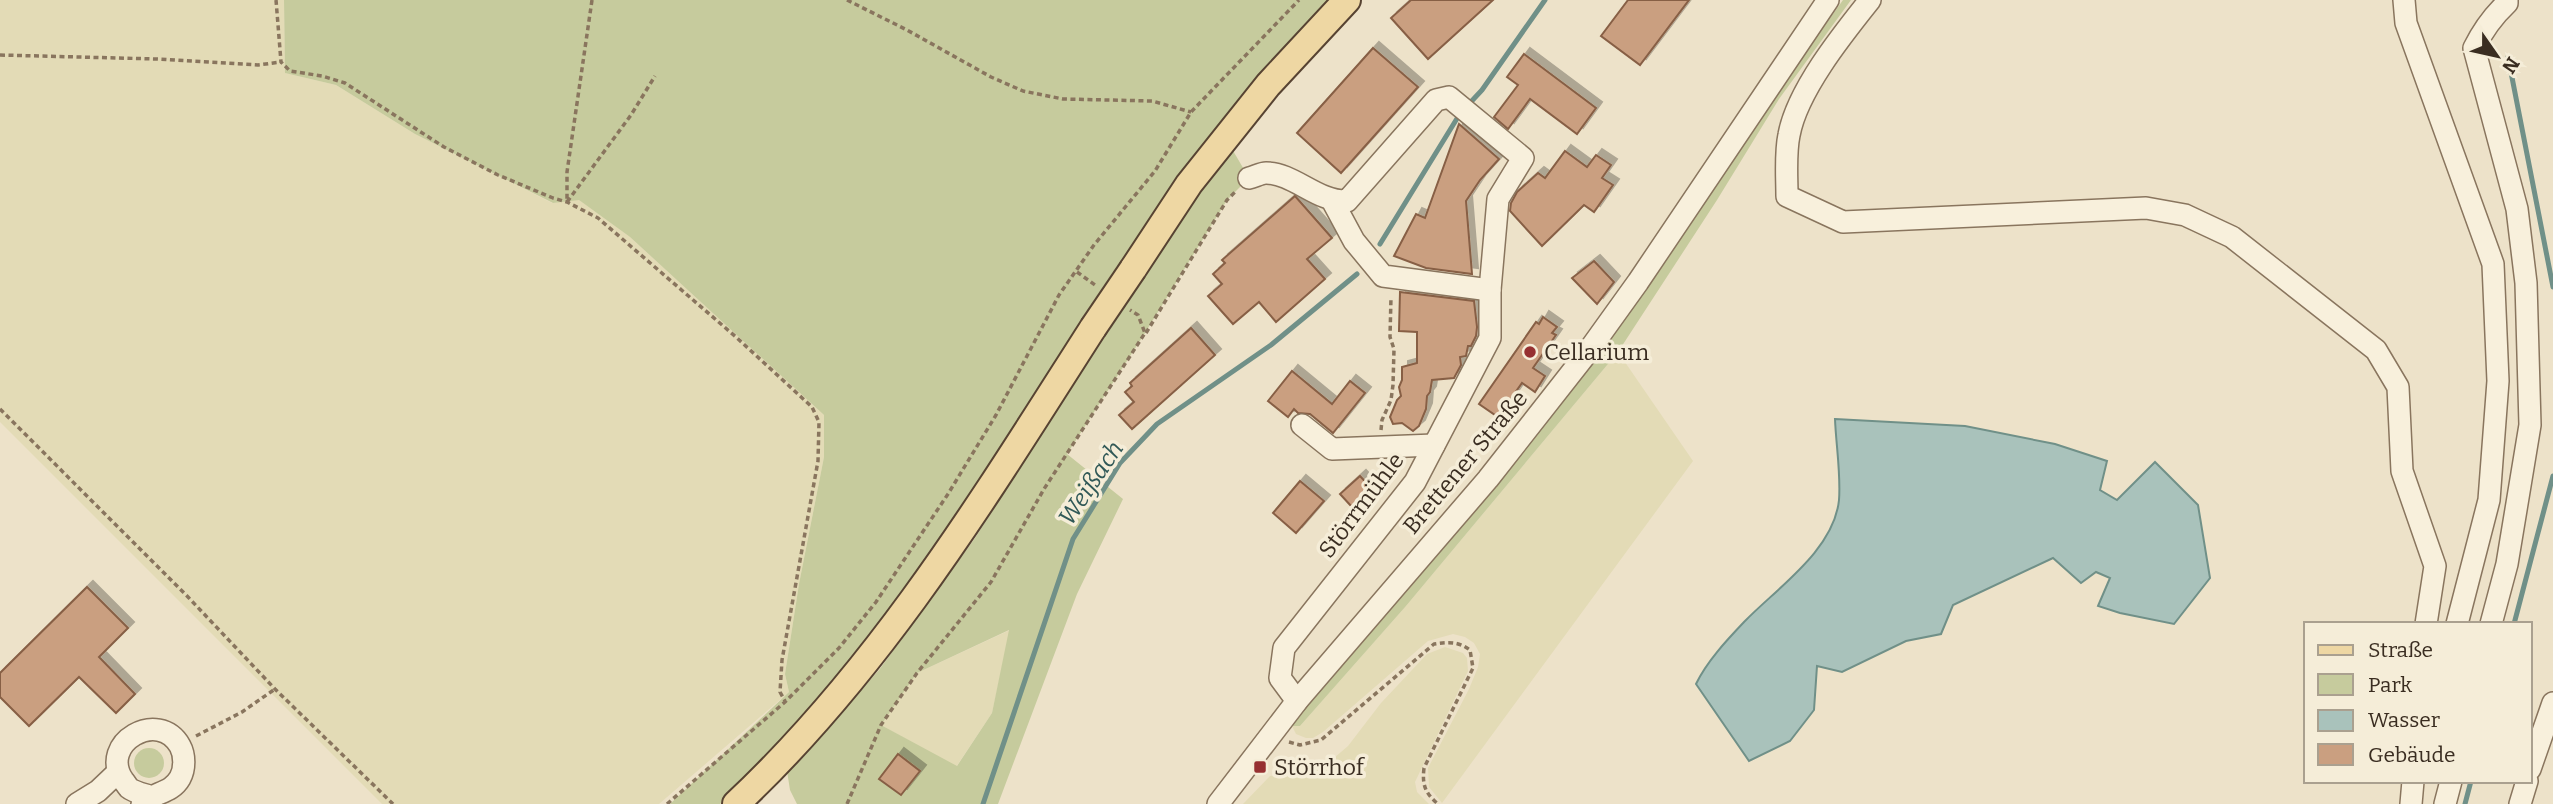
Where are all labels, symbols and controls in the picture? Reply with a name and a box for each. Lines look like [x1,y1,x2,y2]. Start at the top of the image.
north arrow [2462,21,2532,91]
text: N [2497,53,2524,78]
place label: Cellarium [1544,338,1649,366]
marker: Cellarium [1522,344,1538,360]
street label: Brettener Straße [1397,385,1533,539]
water label: Weißach [1053,436,1129,530]
street label: Störrmühle [1312,447,1410,563]
legend [2304,622,2532,783]
text: Straße [2368,637,2433,663]
text: Park [2368,672,2412,698]
text: Wasser [2368,707,2440,733]
text: Gebäude [2368,742,2456,768]
place label: Störrhof [1274,753,1366,781]
marker: Störrhof [1252,759,1268,775]

